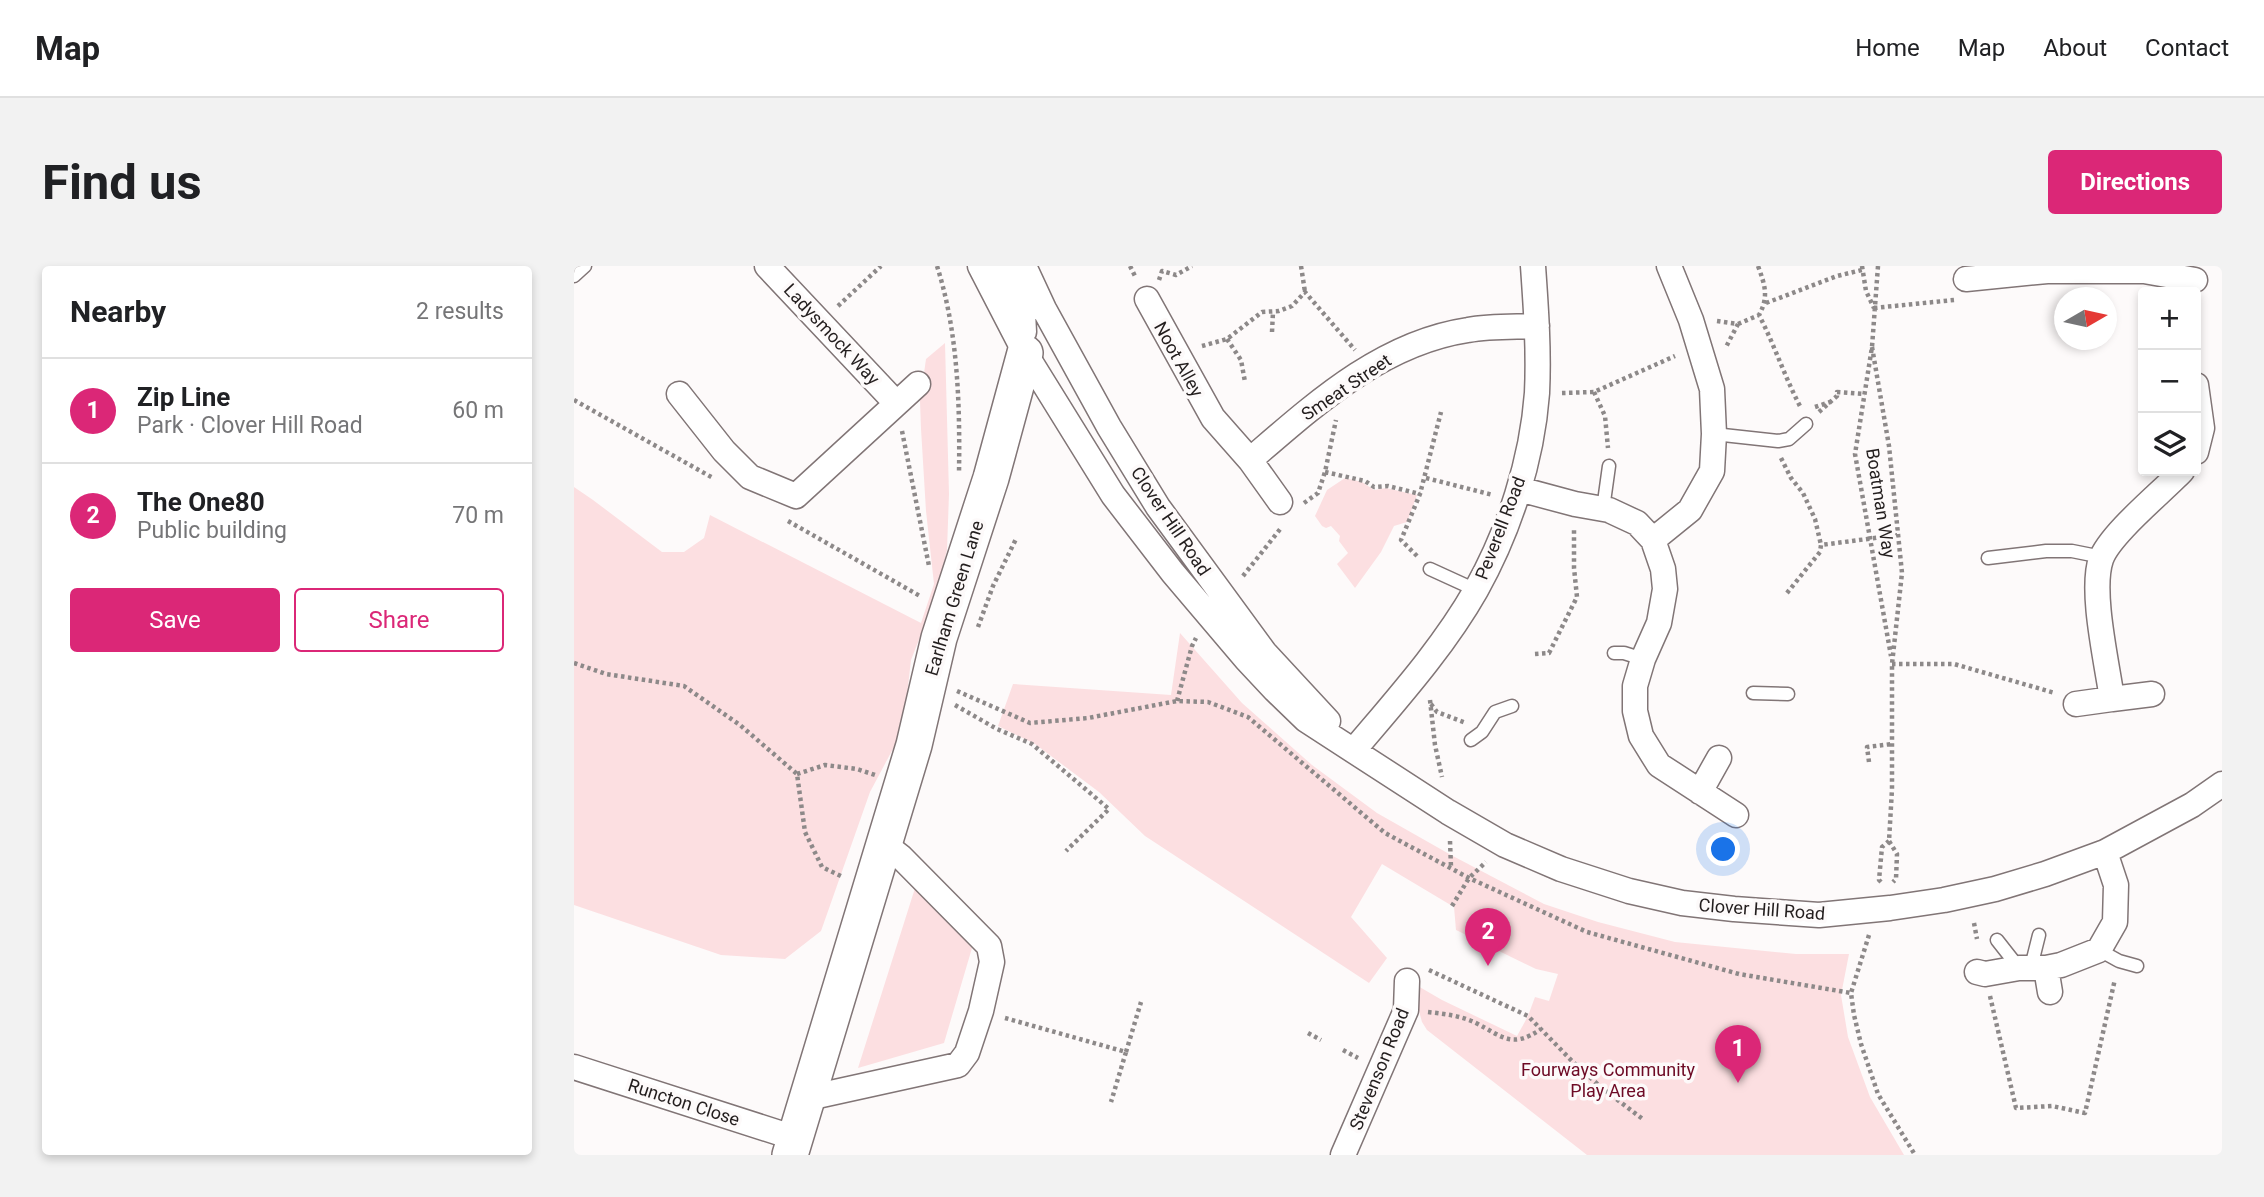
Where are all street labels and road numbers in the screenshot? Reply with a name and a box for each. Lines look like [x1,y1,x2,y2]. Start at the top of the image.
street label: Ladysmock Way [780,279,884,389]
street label: Noot Alley [1150,318,1208,400]
street label: Smeat Street [1297,349,1395,425]
street label: Boatman Way [1862,447,1900,560]
street label: Clover Hill Road [1127,463,1215,579]
street label: Peverell Road [1471,473,1529,583]
street label: Earlham Green Lane [920,518,988,678]
street label: Clover Hill Road [1698,894,1826,924]
street label: Stevenson Road [1345,1005,1413,1133]
street label: Runcton Close [626,1074,742,1130]

